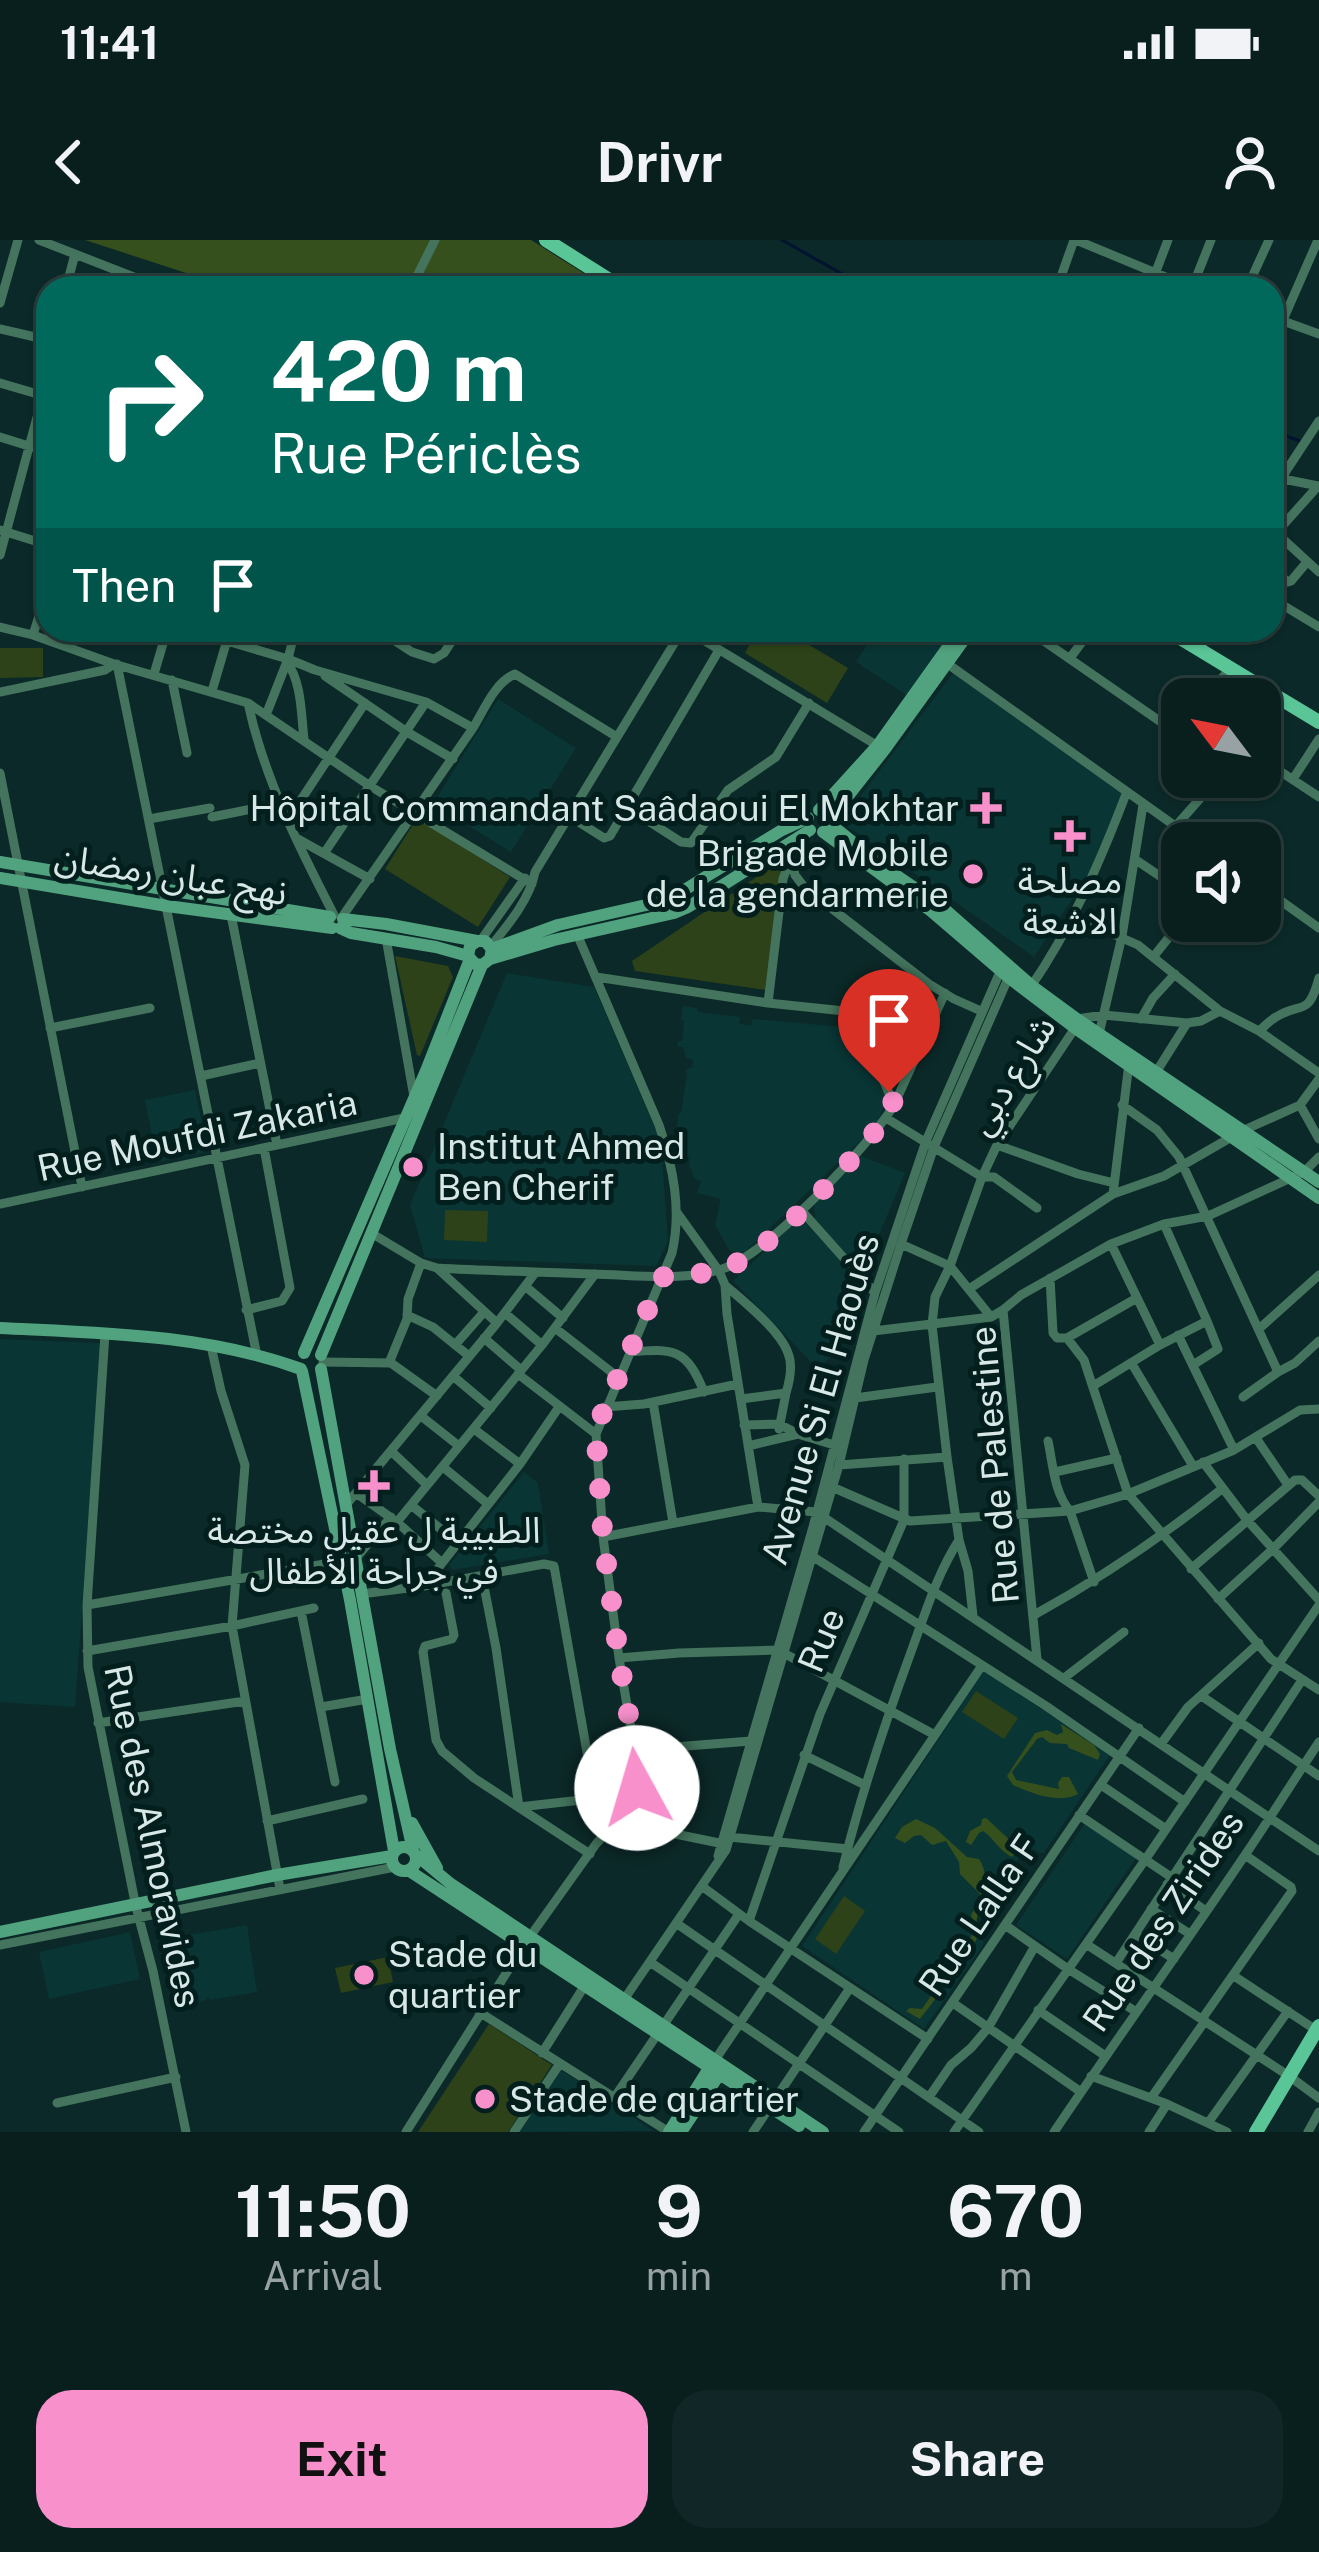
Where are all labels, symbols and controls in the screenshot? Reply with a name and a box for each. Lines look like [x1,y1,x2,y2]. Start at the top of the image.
text: 11:41 [60,16,159,69]
icon: back [36,129,102,195]
icon: person [1217,129,1283,195]
text: Drivr [597,131,722,194]
text: 420 m [270,321,527,420]
icon: right [72,324,228,480]
text: Rue Périclès [270,422,582,485]
icon: arrive [200,552,266,618]
text: Then [72,559,176,612]
north arrow [1161,678,1281,798]
map controls [1161,678,1281,942]
place label: Hôpital Commandant Saâdaoui El Mokhtar [250,787,959,829]
marker: Hôpital Commandant Saâdaoui El Mokhtar [970,792,1002,824]
marker: مصلحة الاشعة [1054,820,1086,852]
button: sound [1161,822,1281,942]
place label: Brigade Mobile de la gendarmerie [646,832,949,915]
street label: نهج عبان رمضان [51,835,290,919]
place label: مصلحة الاشعة [1018,859,1122,942]
marker: Brigade Mobile de la gendarmerie [960,861,986,887]
pin [838,969,940,1092]
icon: arrive [856,987,922,1053]
street label: شارع دبي [958,1008,1070,1146]
street label: Rue Moufdi Zakaria [33,1081,361,1189]
place label: Institut Ahmed Ben Cherif [437,1125,685,1208]
marker: Institut Ahmed Ben Cherif [400,1154,426,1180]
street label: Avenue Si El Haouès [753,1229,887,1569]
street label: Rue de Palestine [961,1324,1027,1606]
marker: الطبيبة ل عقيل مختصة في جراحة الأطفال [358,1470,390,1502]
place label: الطبيبة ل عقيل مختصة في جراحة الأطفال [208,1509,540,1599]
street label: Rue [789,1602,853,1678]
street label: Rue des Almoravides [96,1661,210,2011]
position arrow [574,1725,700,1851]
street label: Rue des Zirides [1074,1803,1252,2039]
street label: Rue Lalla F [910,1827,1048,2003]
place label: Stade du quartier [388,1933,537,2016]
marker: Stade du quartier [351,1962,377,1988]
place label: Stade de quartier [509,2078,799,2120]
marker: Stade de quartier [472,2086,498,2112]
text: 11:50 [235,2169,411,2253]
text: 9 [655,2169,703,2253]
text: 670 [947,2169,1084,2253]
text: Arrival [263,2253,383,2299]
text: min [646,2253,712,2299]
text: m [999,2253,1032,2299]
button: Exit [36,2390,648,2528]
button: Share [672,2390,1283,2528]

